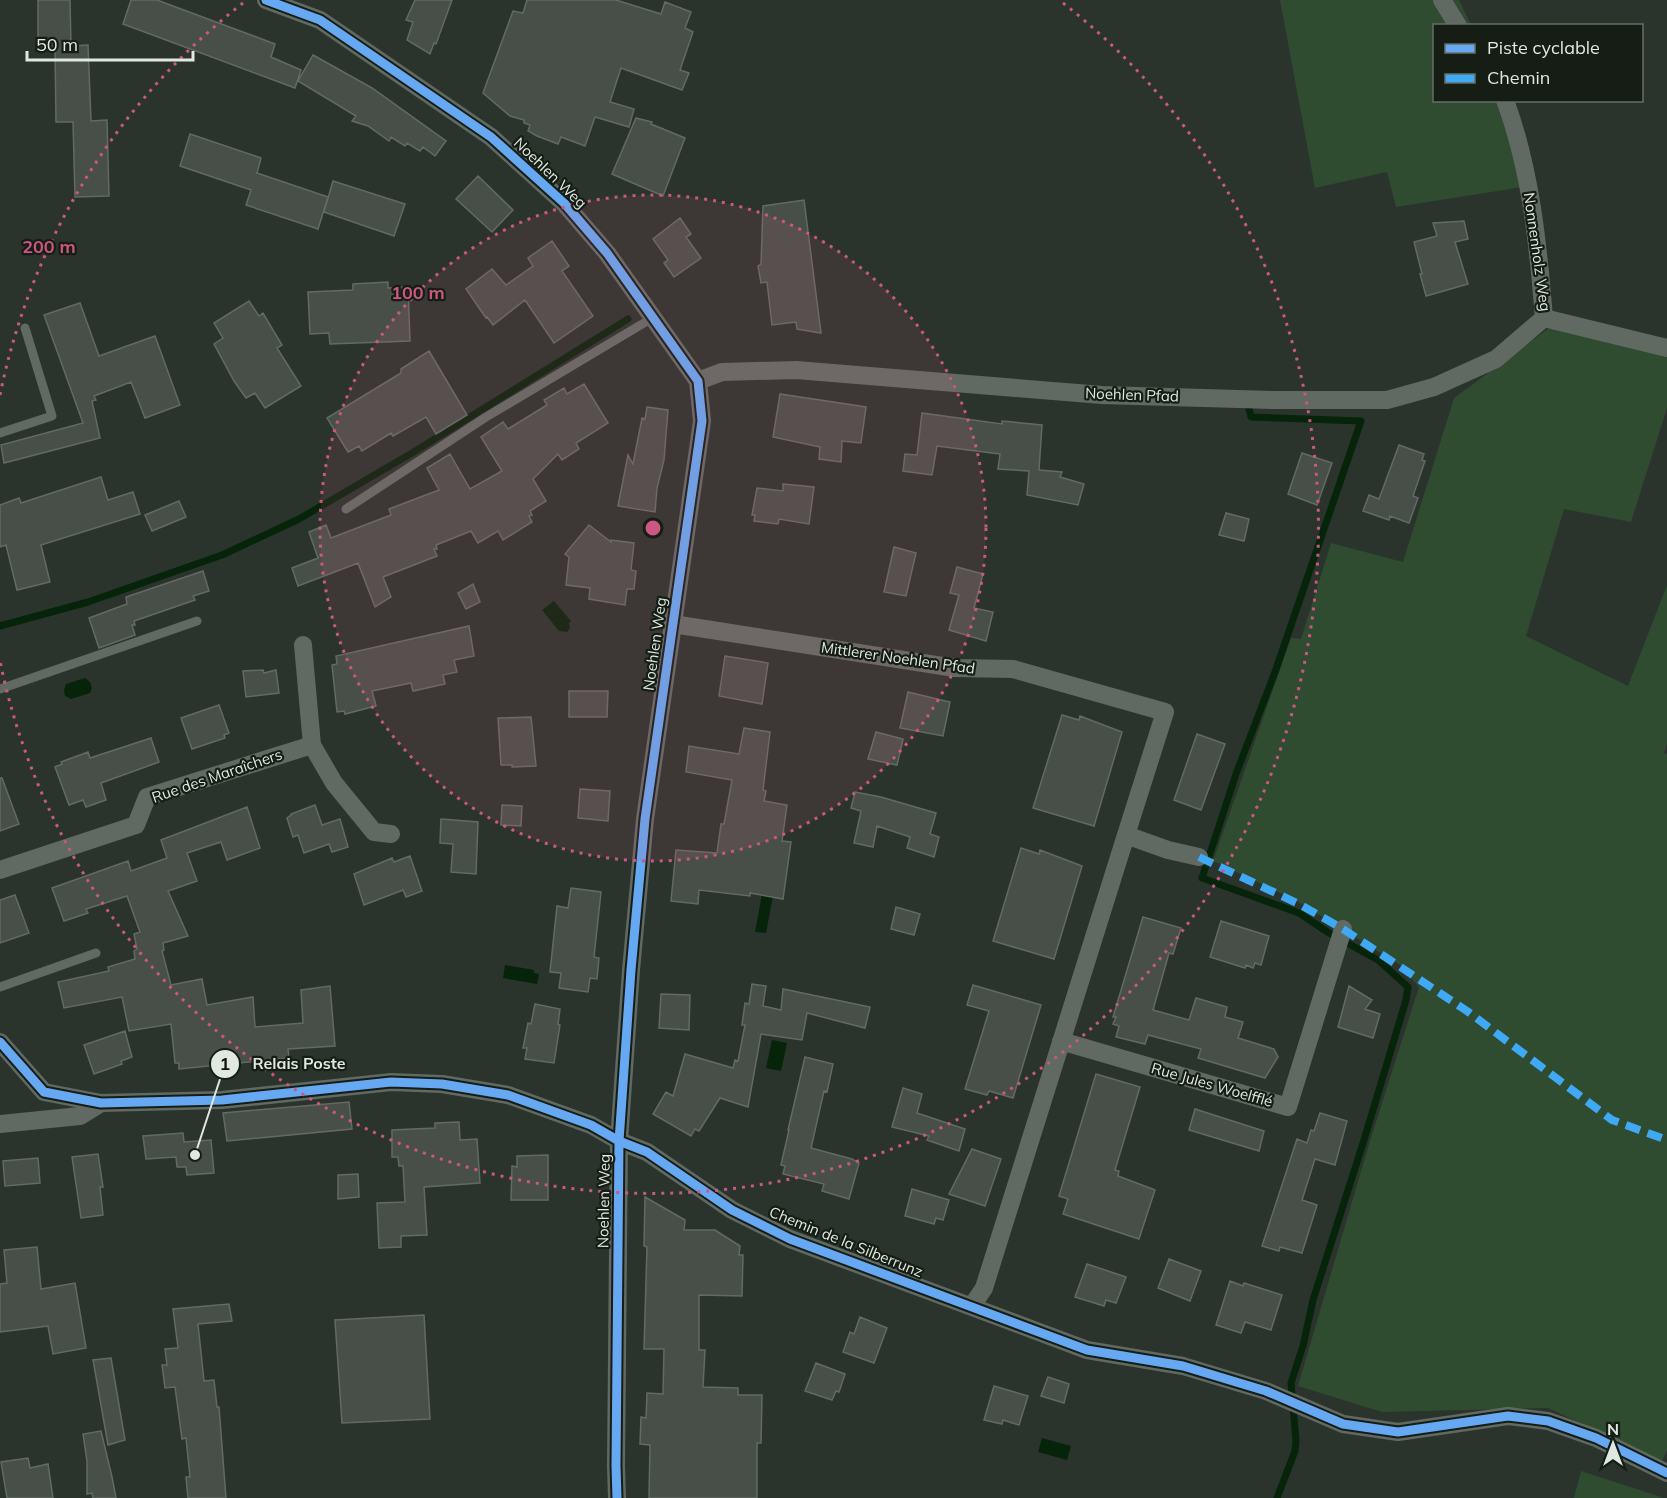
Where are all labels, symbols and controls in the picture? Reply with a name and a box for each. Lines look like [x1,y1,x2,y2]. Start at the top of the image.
scale bar [27,24,194,62]
legend [1433,24,1643,102]
text: 50 m [36,33,78,56]
text: Piste cyclable [1487,36,1600,59]
text: Chemin [1487,66,1550,89]
street label: Noehlen Weg [510,133,591,212]
street label: Nonnenholz Weg [1520,191,1555,313]
text: 200 m [22,235,76,258]
text: 100 m [391,281,445,304]
street label: Noehlen Pfad [1085,383,1179,406]
centre of rings [643,518,663,538]
street label: Noehlen Weg [639,596,670,692]
street label: Mittlerer Noehlen Pfad [820,637,976,678]
street label: Rue des Maraîchers [149,744,285,807]
callout: Relais Poste [210,1047,357,1081]
text: 1 [220,1052,230,1075]
text: Relais Poste [253,1053,346,1073]
street label: Rue Jules Woelfflé [1149,1058,1275,1111]
street label: Noehlen Weg [593,1154,614,1248]
street label: Chemin de la Silberrunz [767,1202,926,1281]
north arrow [1583,1414,1643,1474]
text: N [1607,1419,1619,1439]

